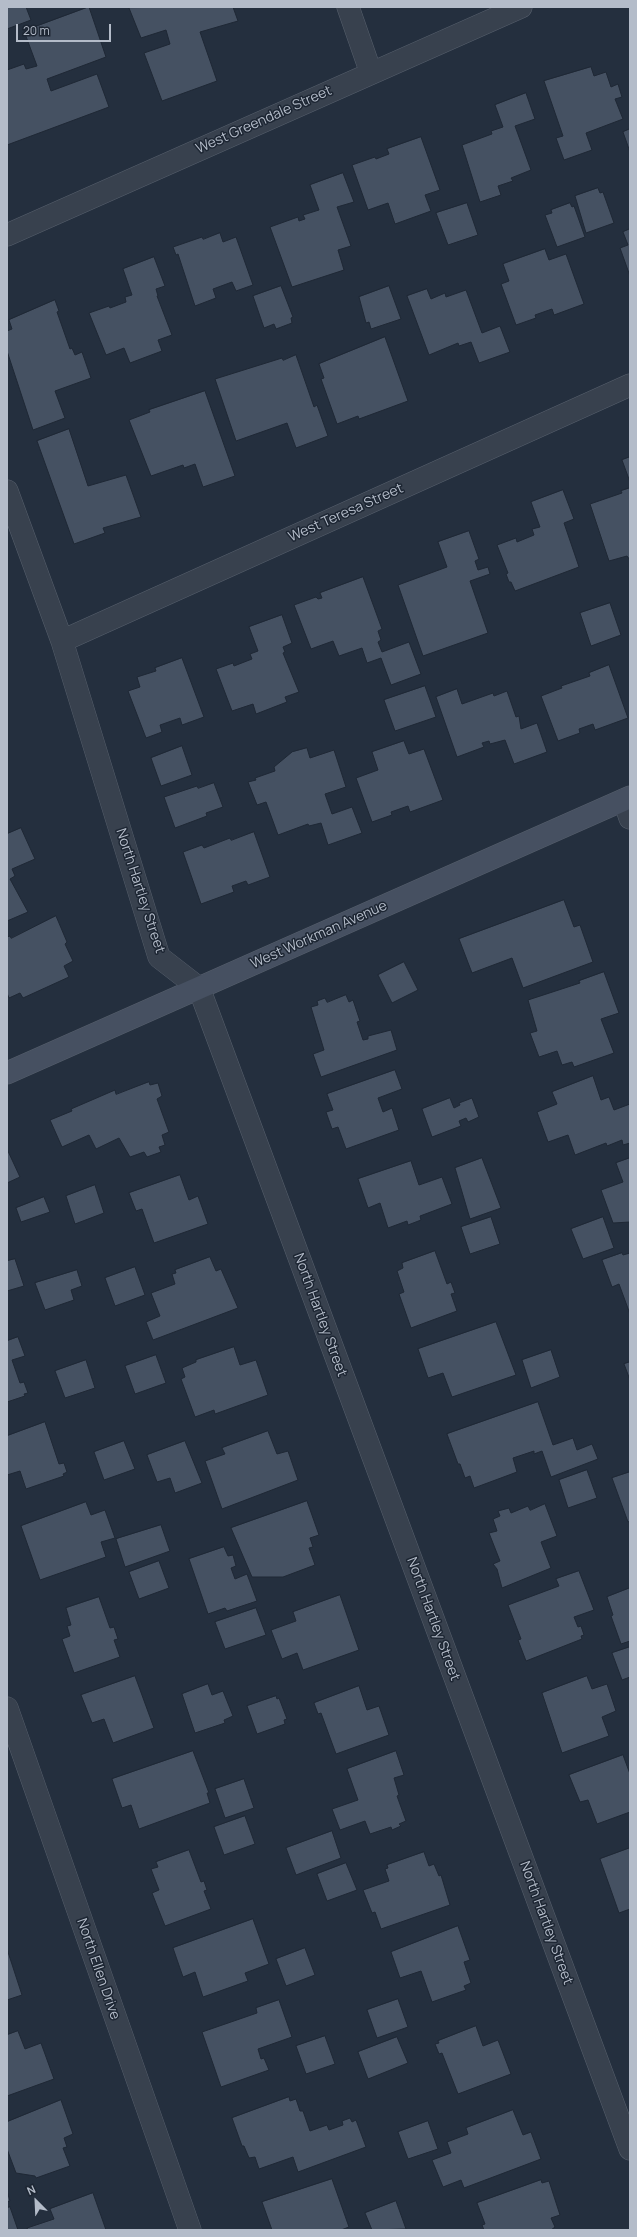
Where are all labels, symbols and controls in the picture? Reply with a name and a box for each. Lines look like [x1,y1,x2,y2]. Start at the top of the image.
scale bar [18,16,113,42]
text: 20 m [23,22,50,39]
street label: West Greendale Street [194,82,334,158]
street label: West Teresa Street [286,480,406,546]
street label: North Hartley Street [112,826,168,956]
street label: West Workman Avenue [248,897,390,973]
street label: North Hartley Street [290,1251,350,1379]
street label: North Hartley Street [403,1555,463,1683]
street label: North Hartley Street [516,1859,576,1987]
street label: North Ellen Drive [73,1916,123,2022]
north arrow [16,2181,56,2221]
text: N [24,2181,38,2198]

